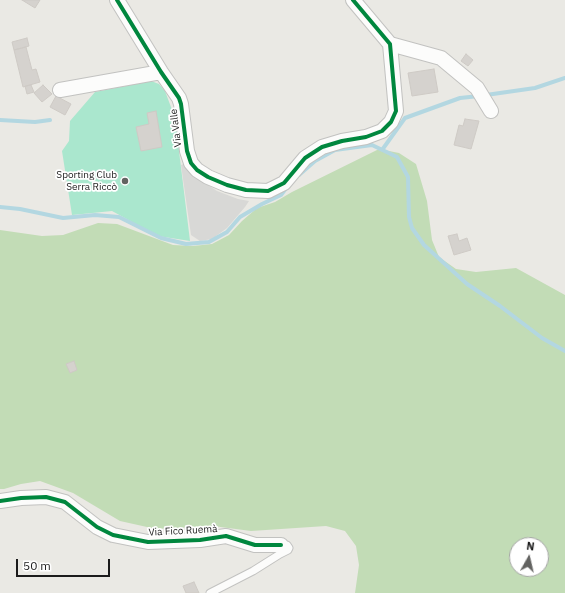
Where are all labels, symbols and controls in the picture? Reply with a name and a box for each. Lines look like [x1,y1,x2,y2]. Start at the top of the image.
street label: Via Valle [168,108,184,148]
place label: Sporting Club Serra Riccò [56,169,117,192]
marker: Sporting Club Serra Riccò [120,176,130,186]
street label: Via Fico Ruemà [148,523,218,539]
north arrow [509,537,549,577]
text: N [526,539,535,554]
scale bar [18,551,112,577]
text: 50 m [23,558,51,573]

